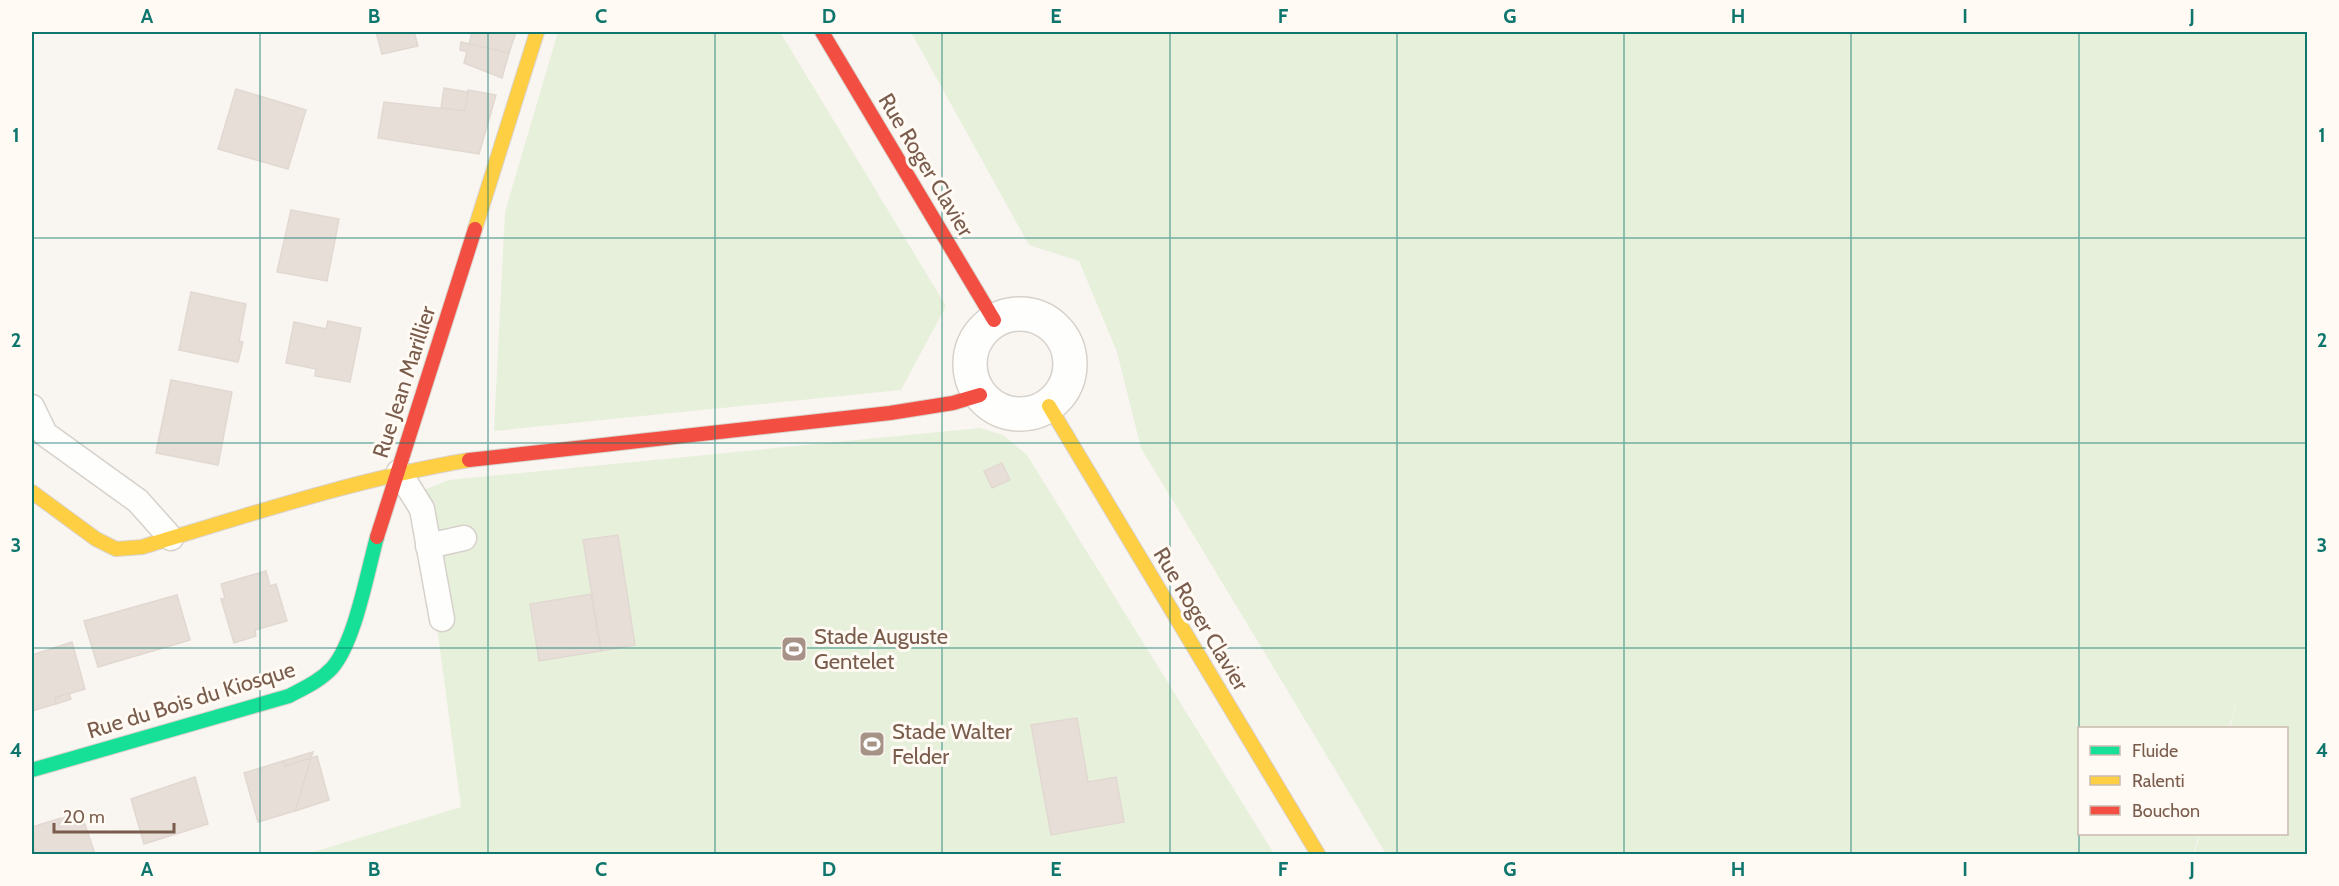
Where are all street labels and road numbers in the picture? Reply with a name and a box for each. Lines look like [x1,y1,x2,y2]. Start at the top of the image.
street label: Rue Roger Clavier [873,88,979,242]
street label: Rue Jean Marillier [367,303,441,461]
street label: Rue Roger Clavier [1148,542,1254,696]
street label: Rue du Bois du Kiosque [84,656,298,744]

